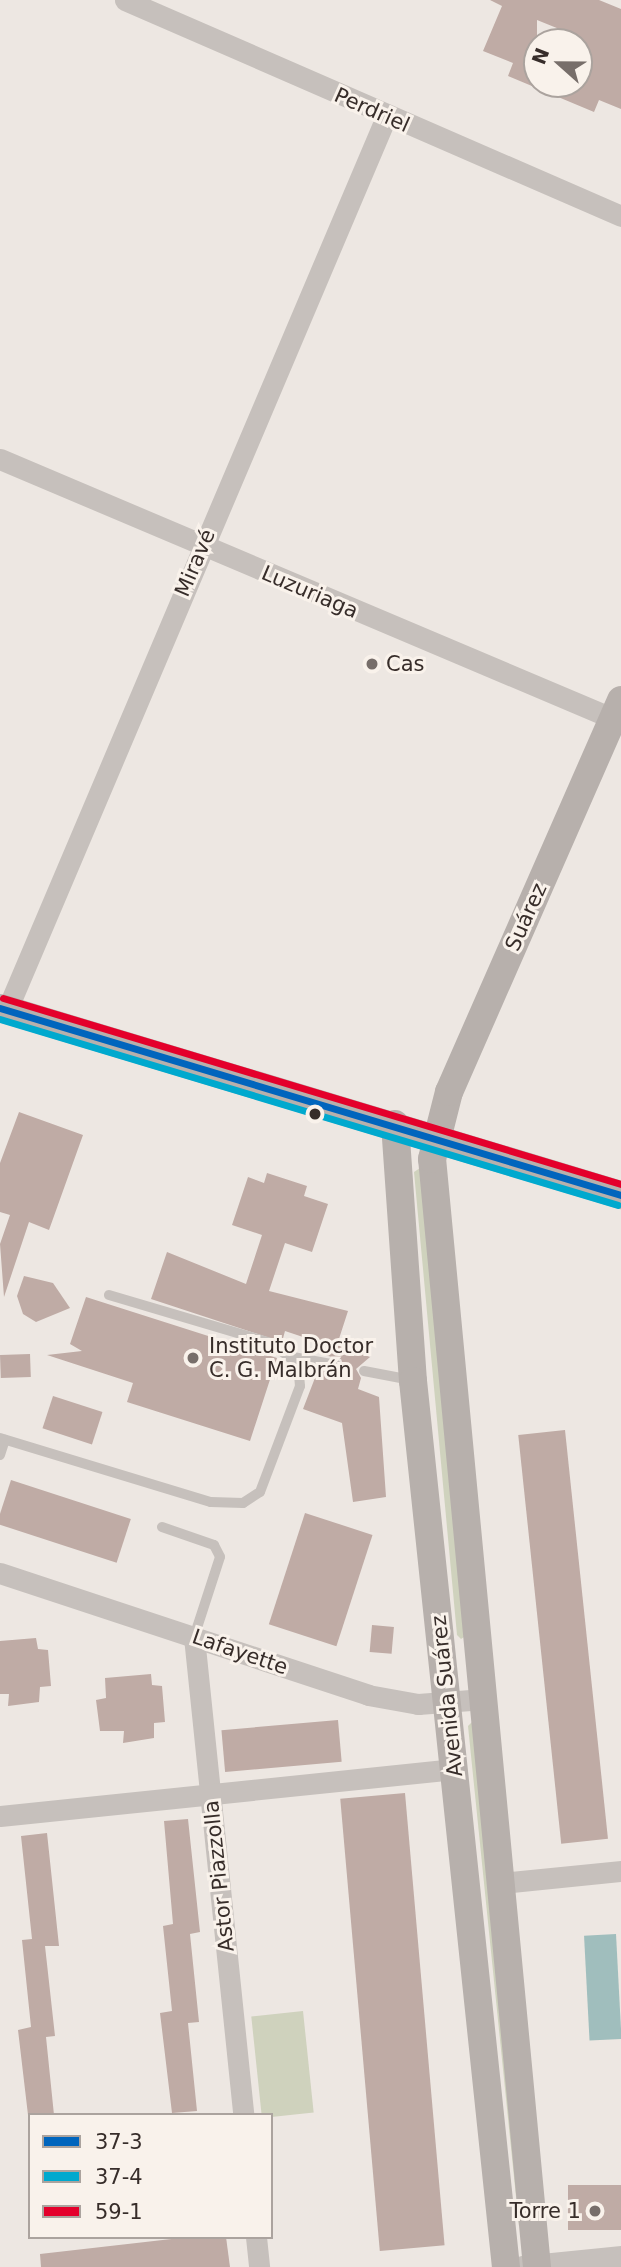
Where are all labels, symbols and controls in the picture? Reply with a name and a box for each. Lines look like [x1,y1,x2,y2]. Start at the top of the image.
north arrow [523,28,593,98]
text: N [527,45,553,68]
street label: Perdriel [330,82,414,138]
street label: Miravé [170,525,220,601]
street label: Luzuriaga [258,560,362,624]
place label: Cas [386,651,424,677]
marker: Cas [364,656,380,672]
street label: Suárez [500,879,552,955]
unlabelled marker [308,1107,322,1121]
place label: Instituto Doctor C. G. Malbrán [209,1333,373,1383]
marker: Instituto Doctor C. G. Malbrán [183,1348,203,1368]
street label: Avenida Suárez [426,1614,468,1778]
street label: Lafayette [189,1624,291,1680]
street label: Astor Piazzolla [199,1799,239,1953]
legend [28,2113,273,2239]
text: 37-3 [95,2130,143,2154]
text: 37-4 [95,2165,143,2189]
place label: Torre 1 [509,2198,581,2224]
text: 59-1 [95,2200,143,2224]
marker: Torre 1 [587,2203,603,2219]

